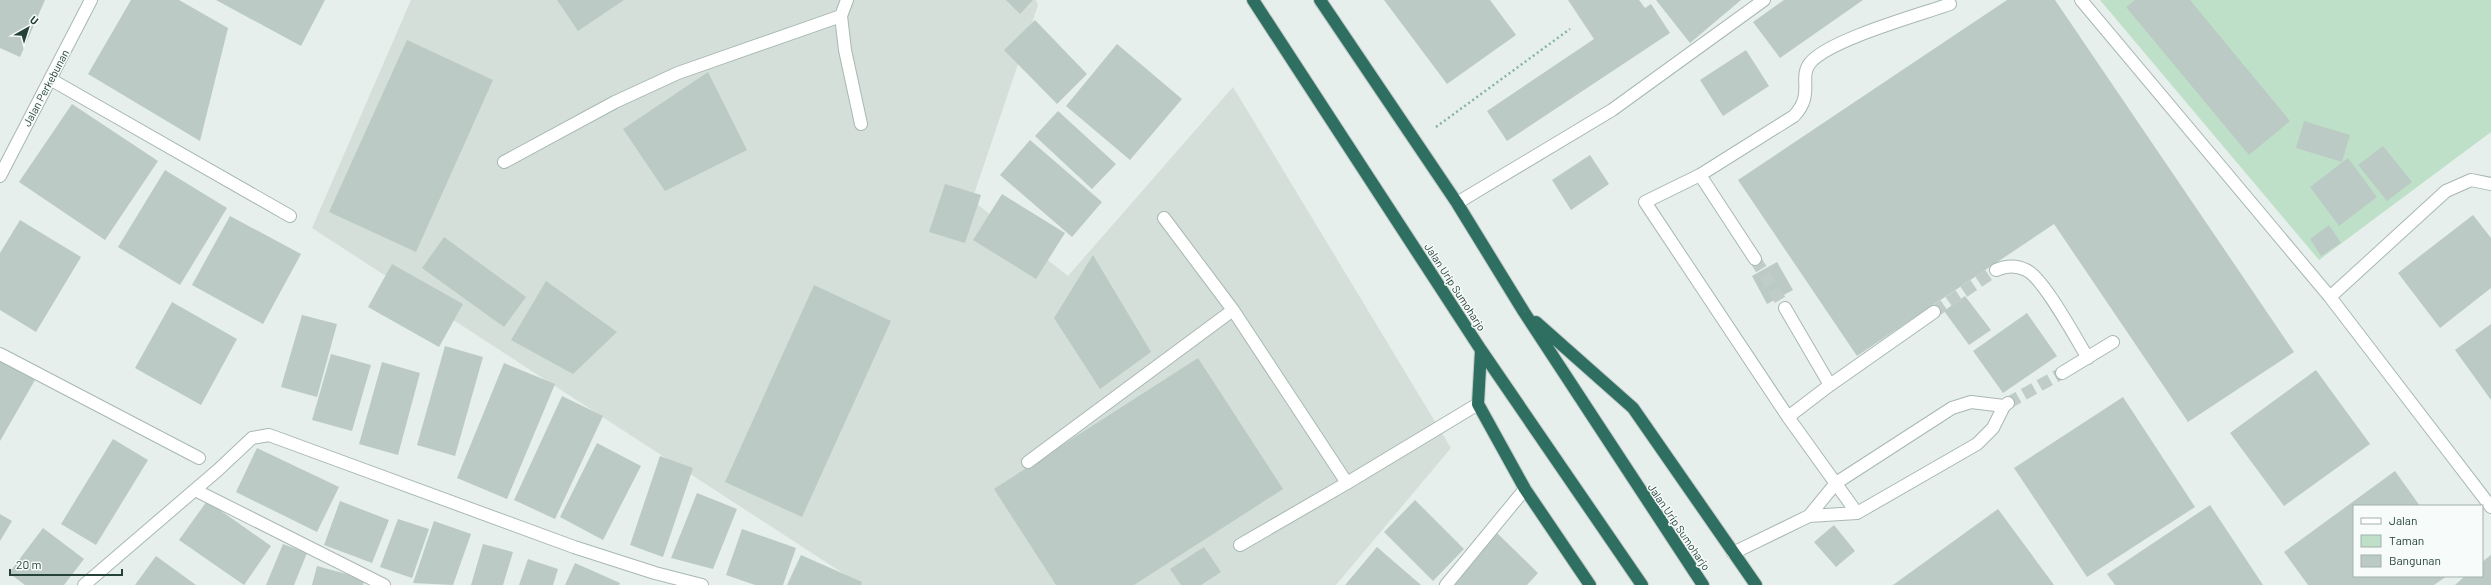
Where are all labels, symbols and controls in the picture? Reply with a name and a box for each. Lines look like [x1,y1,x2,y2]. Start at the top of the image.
north arrow [8,8,48,48]
text: U [28,13,41,27]
street label: Jalan Perkebunan [20,47,71,128]
street label: Jalan Urip Sumoharjo [1422,240,1489,333]
street label: Jalan Urip Sumoharjo [1645,481,1713,573]
legend [2353,505,2483,577]
text: Jalan [2389,513,2417,527]
text: Taman [2389,533,2424,547]
scale bar [10,551,122,577]
text: Bangunan [2389,553,2441,567]
text: 20 m [16,557,42,571]

